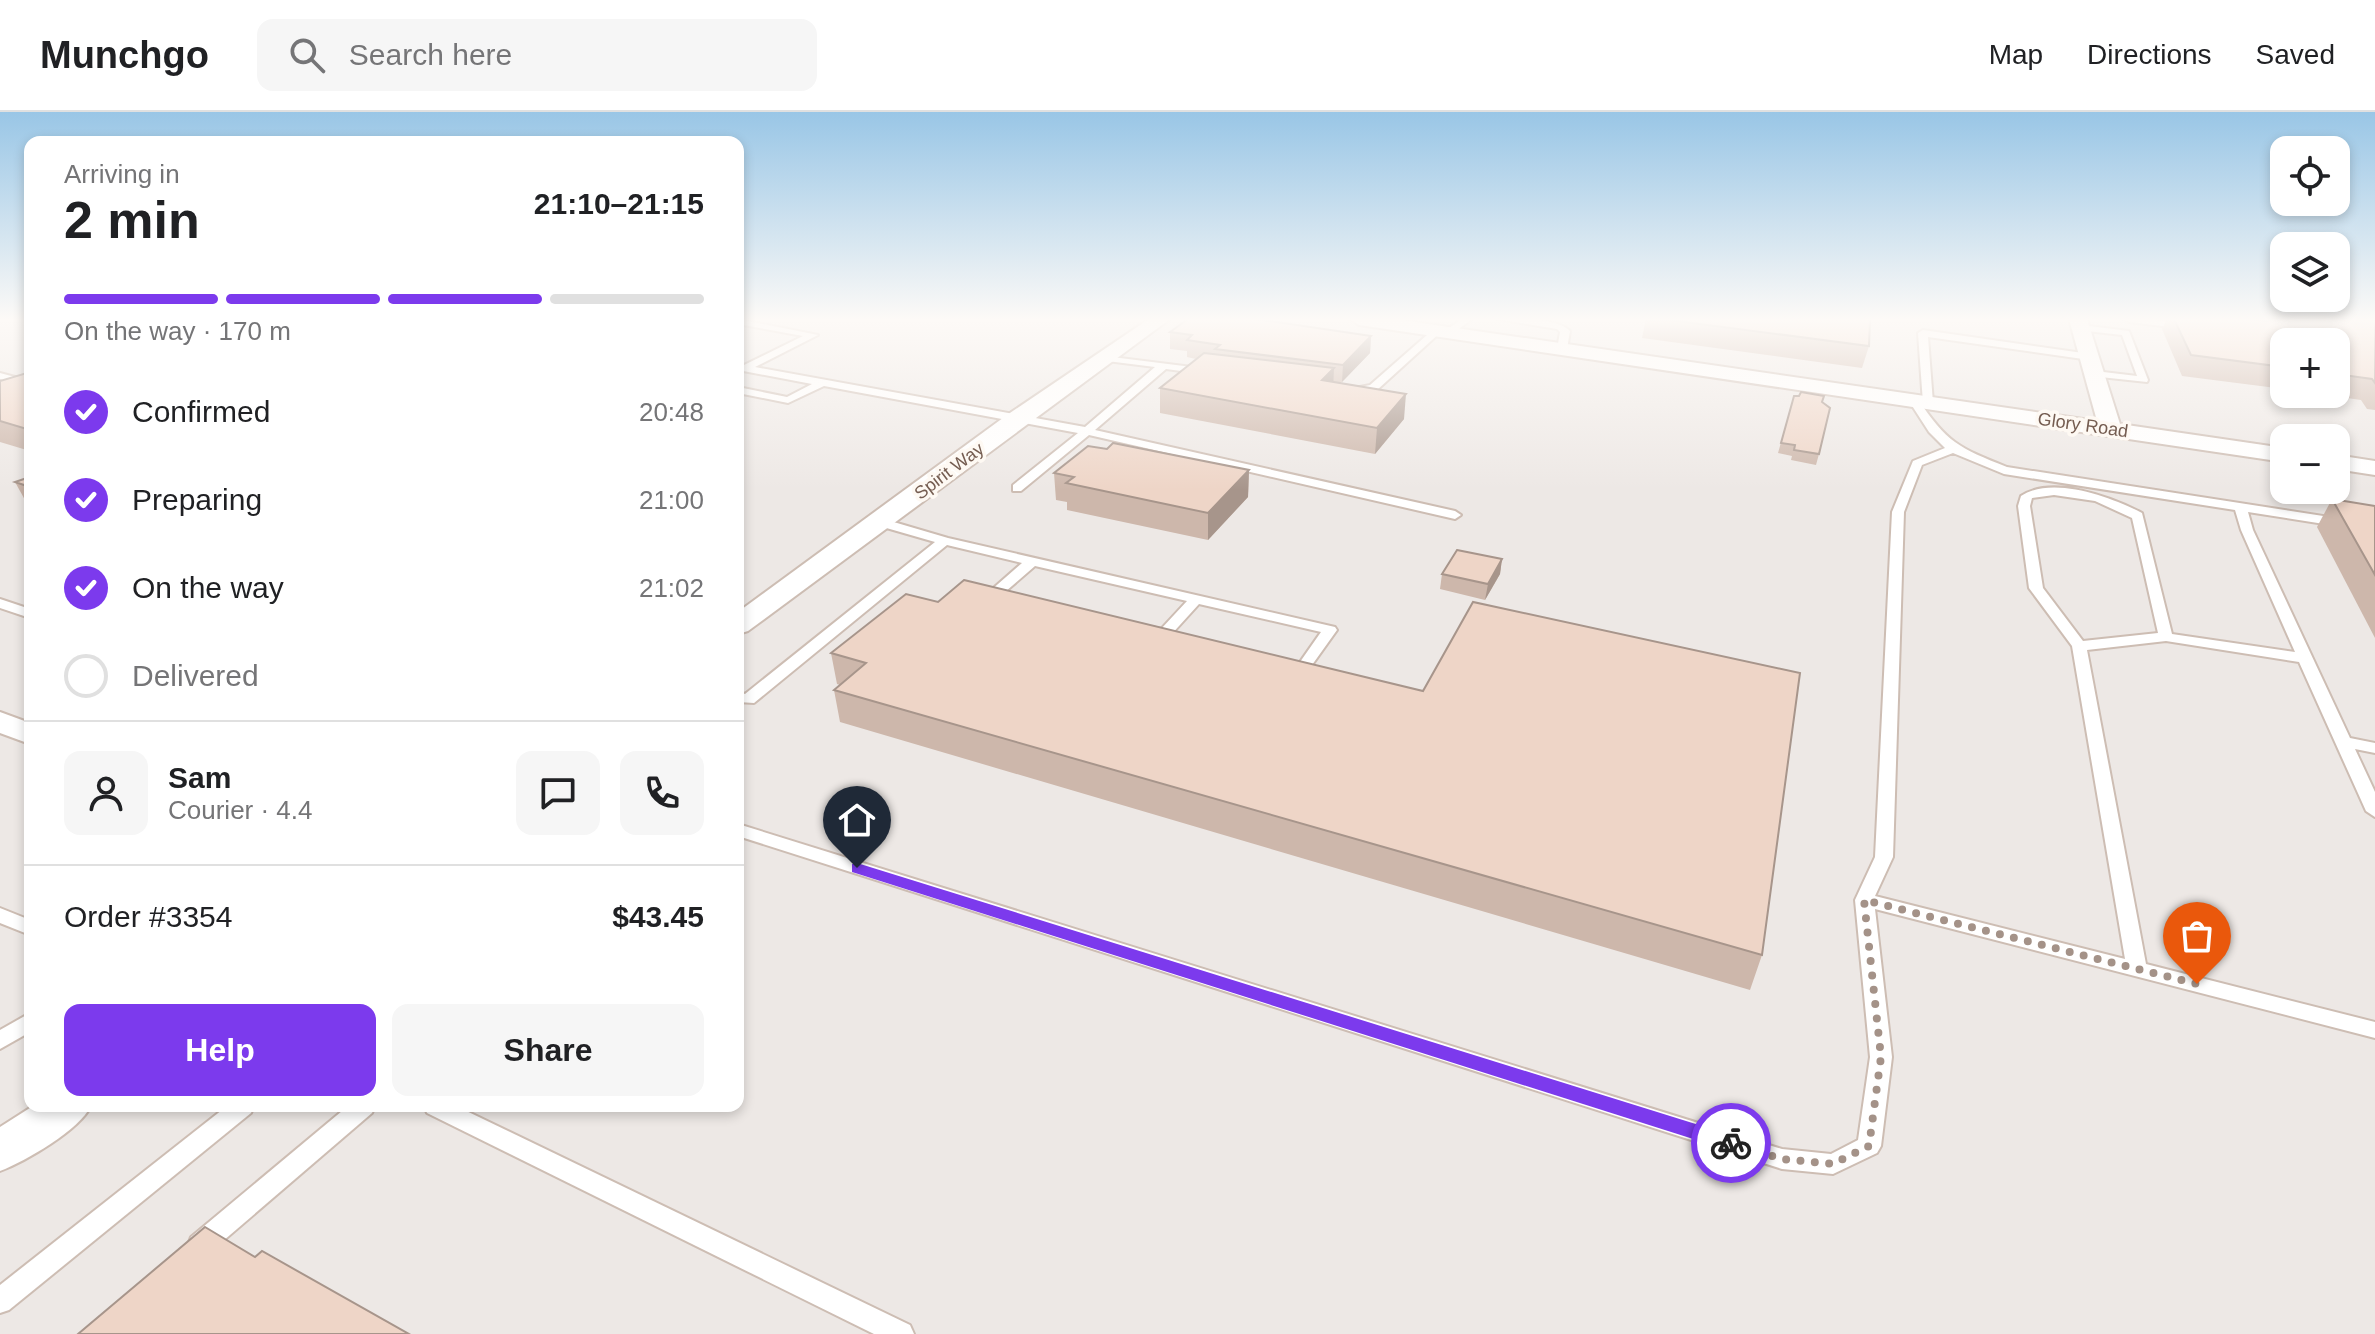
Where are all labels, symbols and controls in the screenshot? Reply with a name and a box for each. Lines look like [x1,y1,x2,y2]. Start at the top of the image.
search box [257,19,817,91]
icon: search [285,33,329,77]
text: Munchgo [40,34,209,76]
text: Search here [349,38,512,71]
text: Map [1989,39,2043,70]
text: Directions [2087,39,2212,70]
text: Saved [2256,39,2335,70]
map controls [2270,136,2350,504]
button: locate [2270,136,2350,216]
text: Arriving in [64,159,180,189]
text: 21:10–21:15 [534,187,704,220]
text: 2 min [64,191,200,249]
button: layers [2270,232,2350,312]
text: On the way · 170 m [64,316,291,346]
button: + [2270,328,2350,408]
icon: check [64,390,108,434]
text: Confirmed [132,395,270,428]
text: 20:48 [639,397,704,427]
street label: Glory Road [2037,409,2129,441]
button: − [2270,424,2350,504]
street label: Spirit Way [910,439,988,503]
icon: check [64,478,108,522]
text: Preparing [132,483,262,516]
text: 21:00 [639,485,704,515]
icon: check [64,566,108,610]
text: On the way [132,571,284,604]
text: 21:02 [639,573,704,603]
text: Delivered [132,659,259,692]
button: person [64,751,148,835]
button: chat [516,751,600,835]
button: phone [620,751,704,835]
text: Sam [168,761,231,794]
pin [823,786,891,868]
text: Courier · 4.4 [168,795,313,825]
icon: home [835,798,879,842]
text: Order #3354 [64,900,232,933]
text: $43.45 [612,900,704,933]
pin [2163,902,2231,984]
icon: bag [2175,914,2219,958]
button: Help [64,1004,376,1096]
button: Share [392,1004,704,1096]
courier [1691,1103,1771,1183]
icon: bike [1709,1121,1753,1165]

